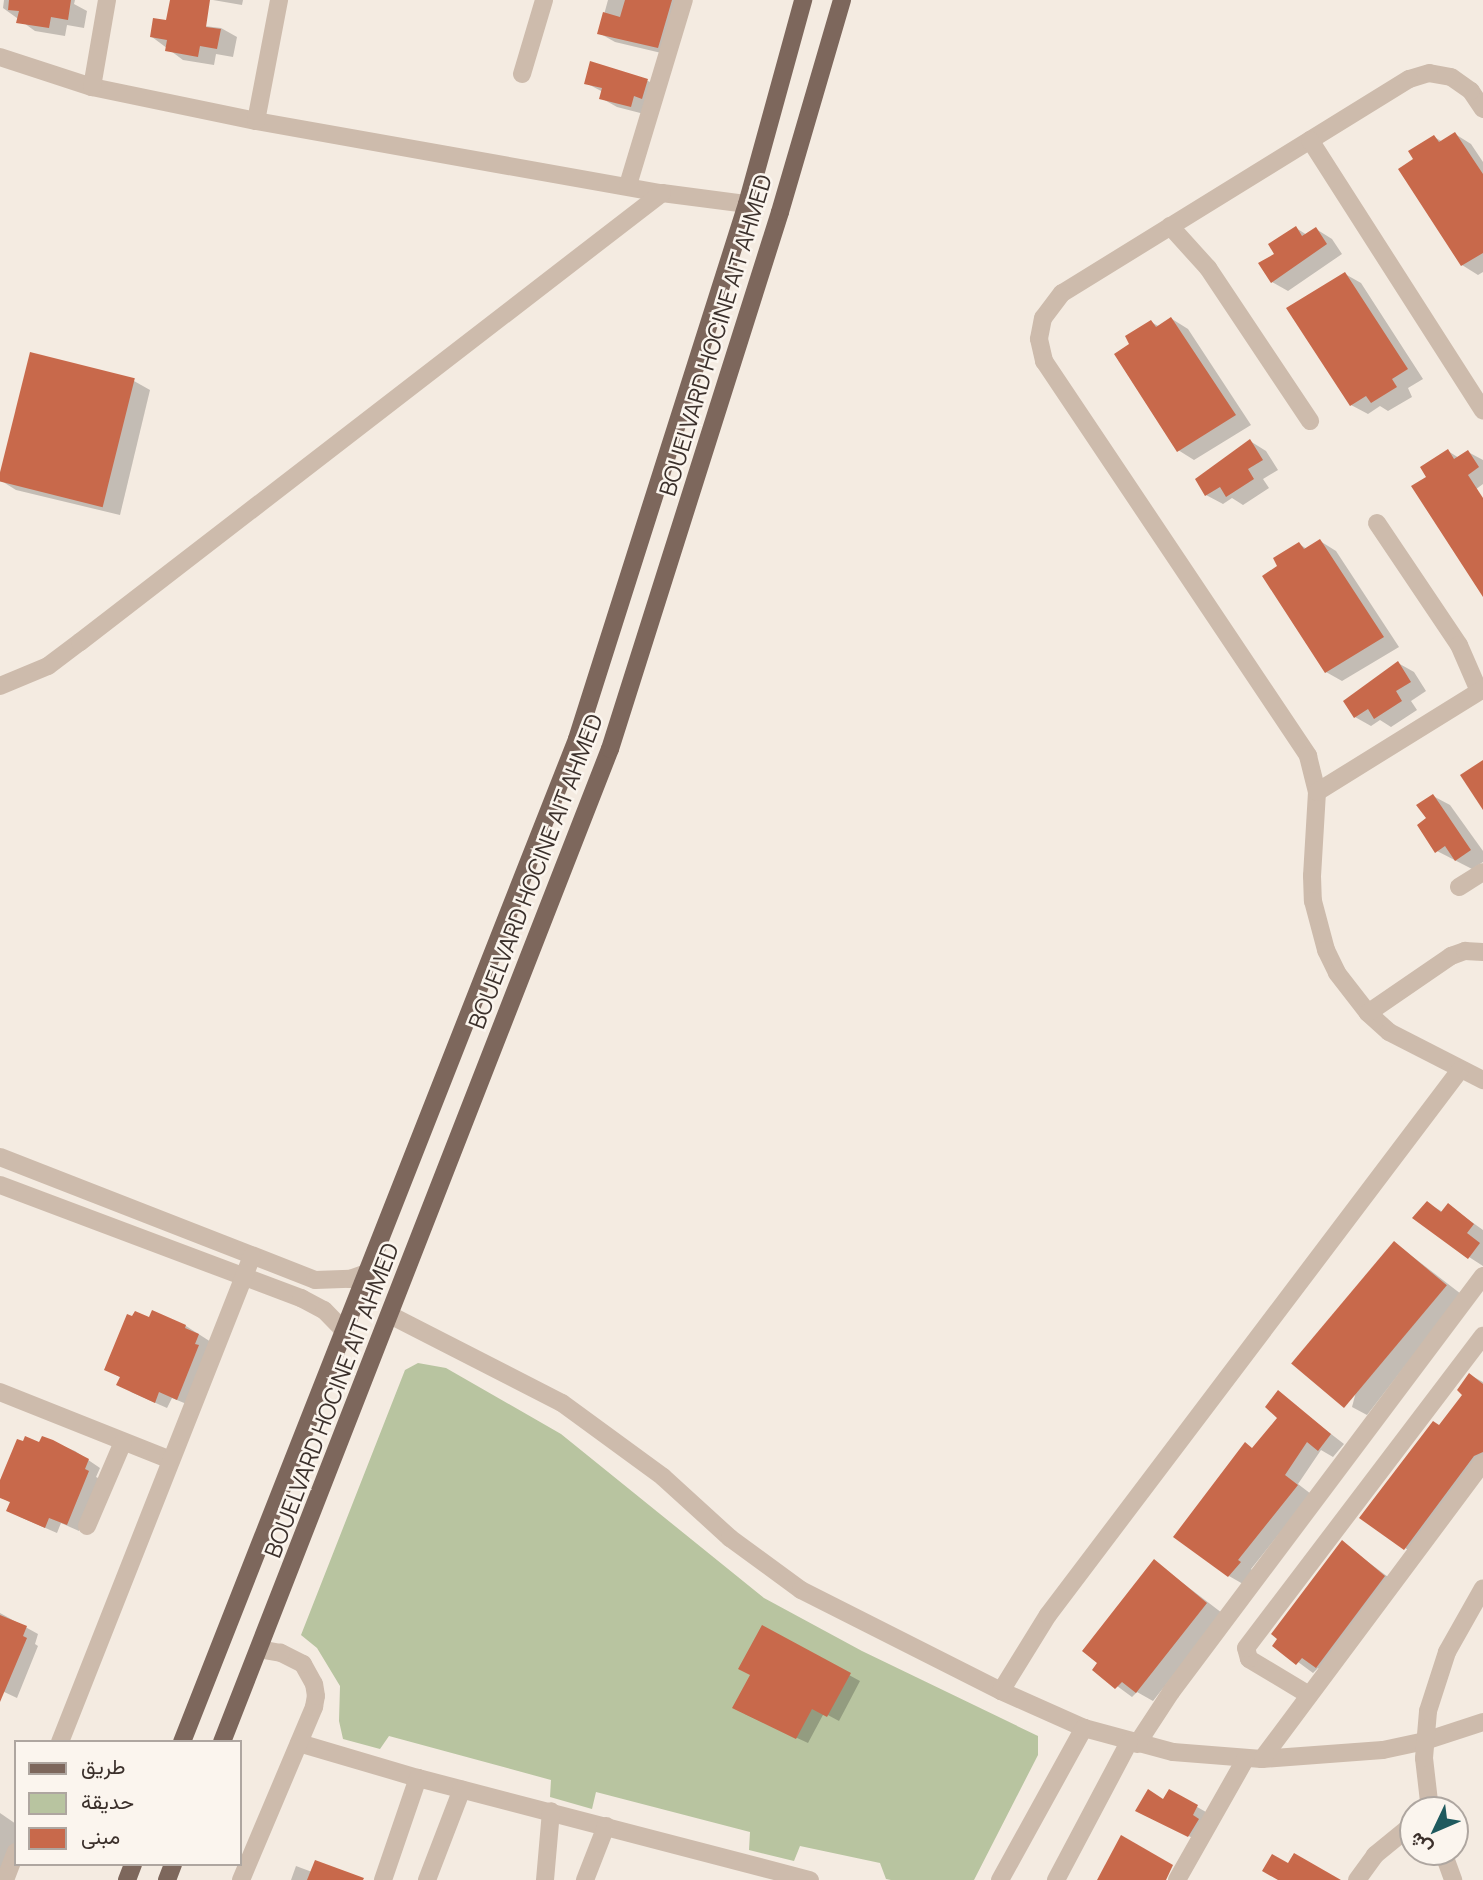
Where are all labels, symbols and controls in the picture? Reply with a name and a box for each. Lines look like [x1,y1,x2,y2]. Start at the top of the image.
street label: BOUELVARD HOCINE AIT AHMED [653,171,777,499]
street label: BOUELVARD HOCINE AIT AHMED [462,709,608,1033]
street label: BOUELVARD HOCINE AIT AHMED [258,1238,404,1562]
legend [14,1740,242,1866]
text: طريق [81,1752,126,1780]
text: حديقة [81,1787,134,1815]
north arrow [1399,1796,1469,1866]
text: مبنى [81,1822,120,1850]
text: ش [1403,1827,1438,1861]

